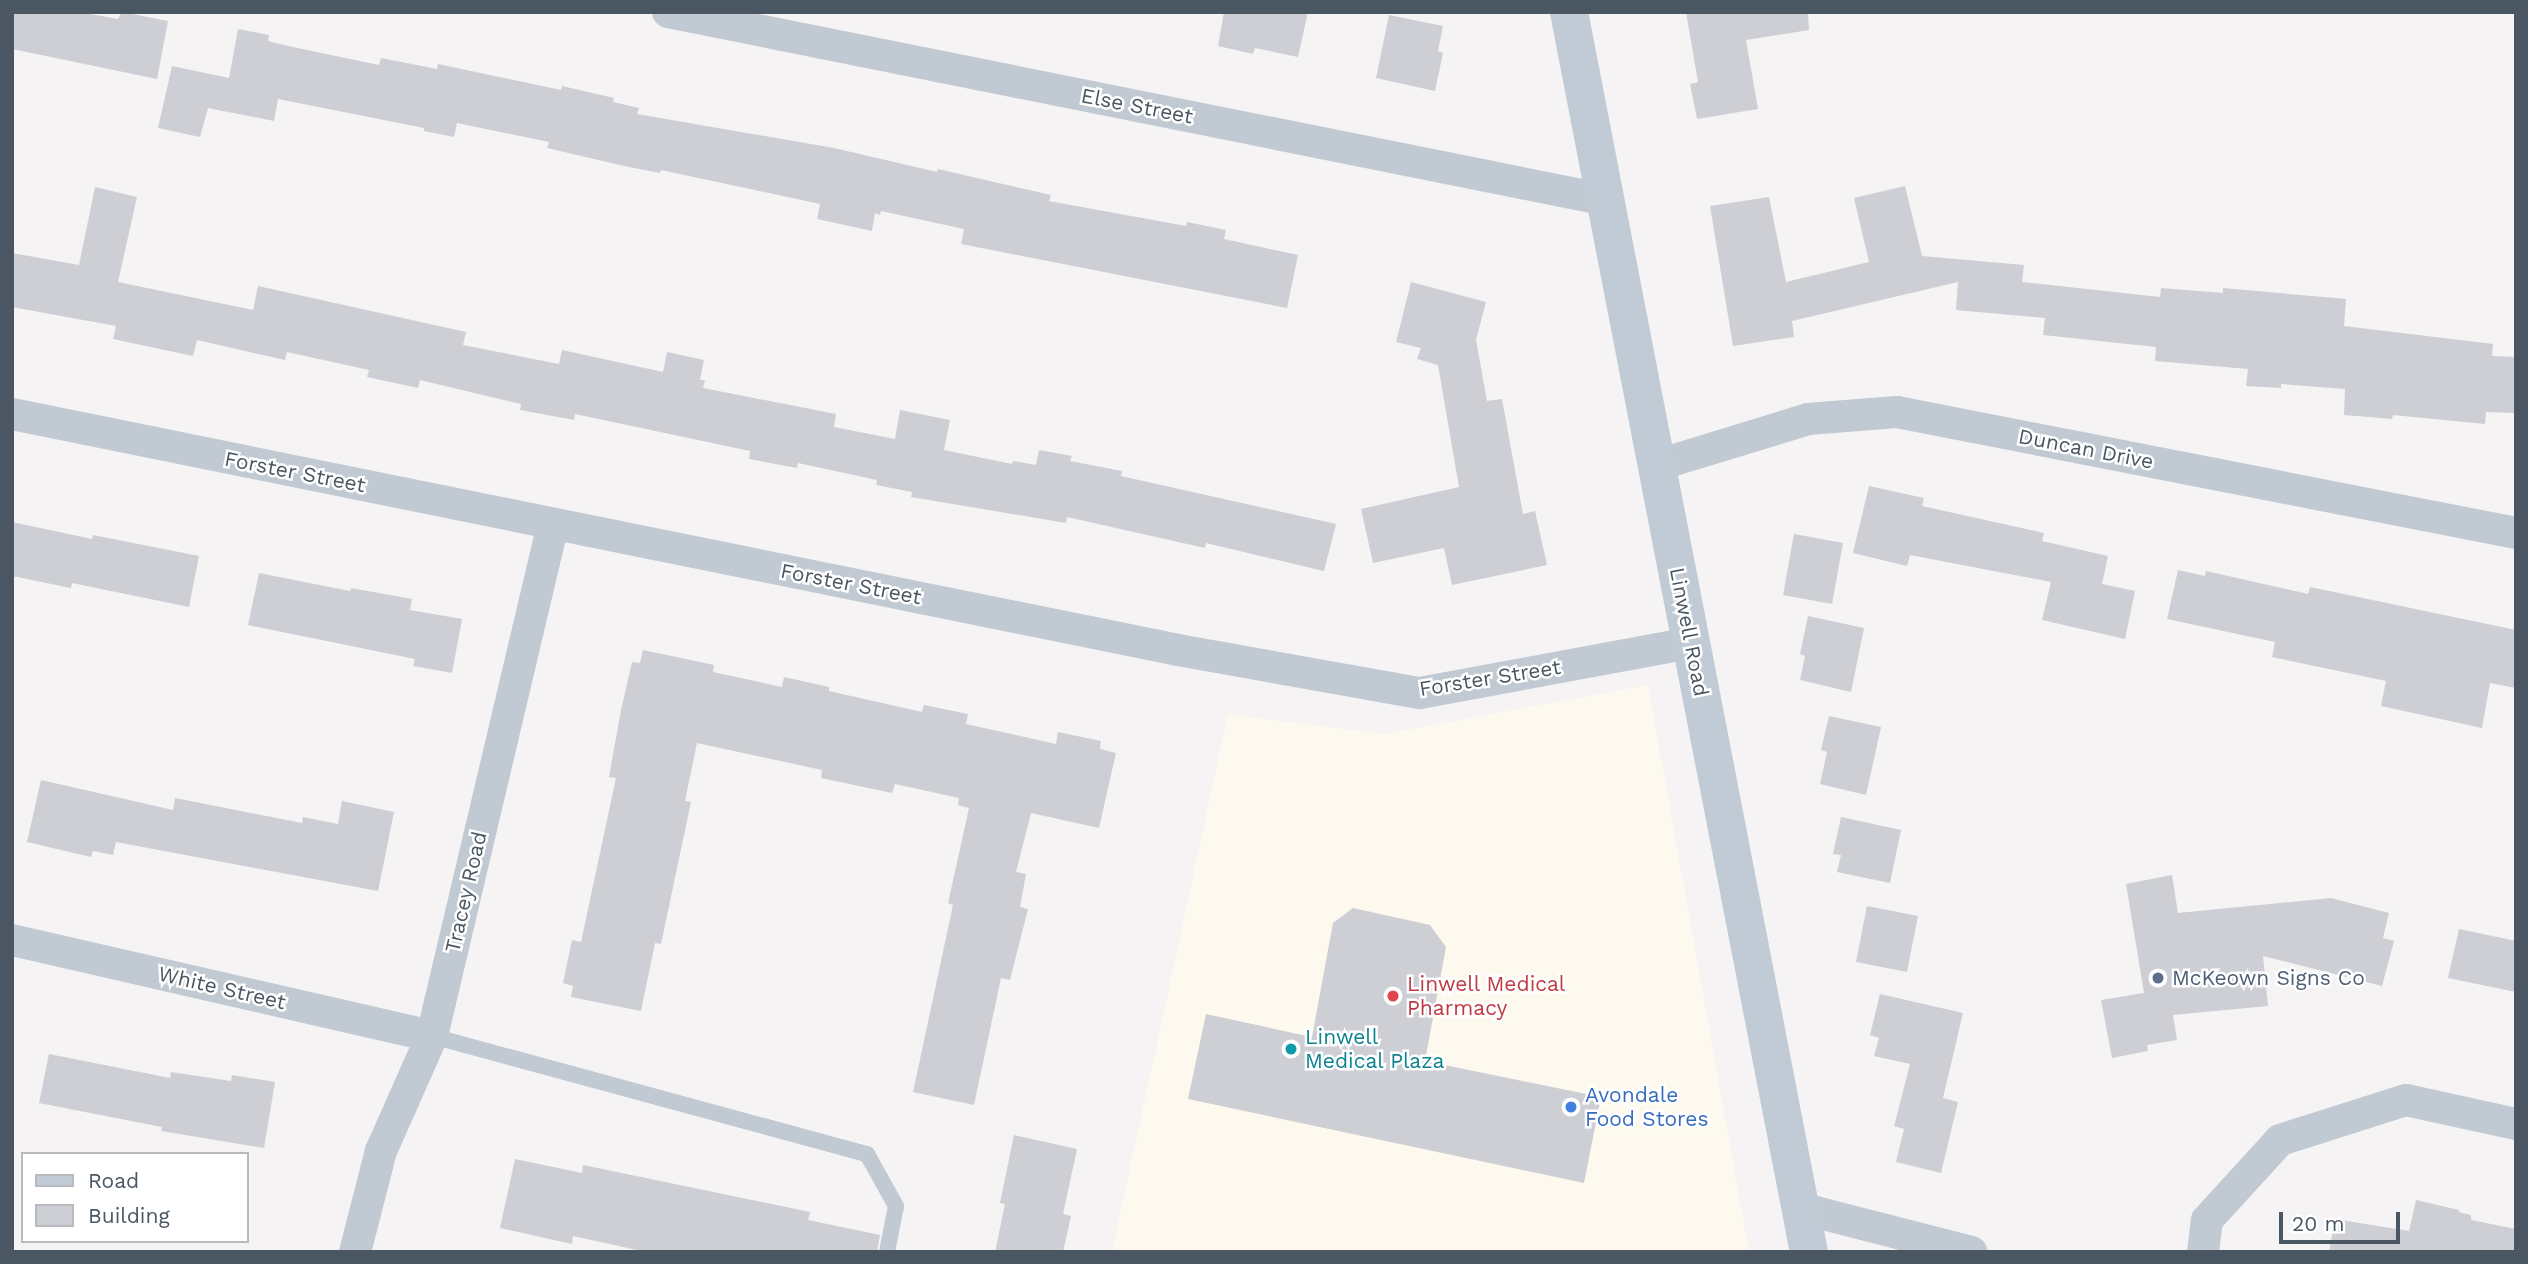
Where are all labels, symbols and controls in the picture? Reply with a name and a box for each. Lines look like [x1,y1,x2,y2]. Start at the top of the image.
street label: Else Street [1079,83,1195,129]
street label: Duncan Drive [2016,424,2156,474]
street label: Forster Street [222,446,368,498]
street label: Forster Street [778,558,924,610]
street label: Linwell Road [1664,565,1714,699]
street label: Forster Street [1417,654,1563,702]
street label: Tracey Road [440,829,492,955]
street label: White Street [156,961,288,1015]
place label: McKeown Signs Co [2172,965,2365,991]
marker: McKeown Signs Co [2150,970,2166,986]
place label: Linwell Medical Pharmacy [1407,971,1566,1021]
marker: Linwell Medical Pharmacy [1385,988,1401,1004]
place label: Linwell Medical Plaza [1305,1024,1445,1074]
marker: Linwell Medical Plaza [1283,1041,1299,1057]
place label: Avondale Food Stores [1585,1082,1708,1132]
marker: Avondale Food Stores [1563,1099,1579,1115]
legend [21,1152,248,1243]
text: Road [88,1168,139,1193]
scale bar [2283,1198,2404,1242]
text: Building [88,1203,170,1228]
text: 20 m [2292,1211,2344,1236]

